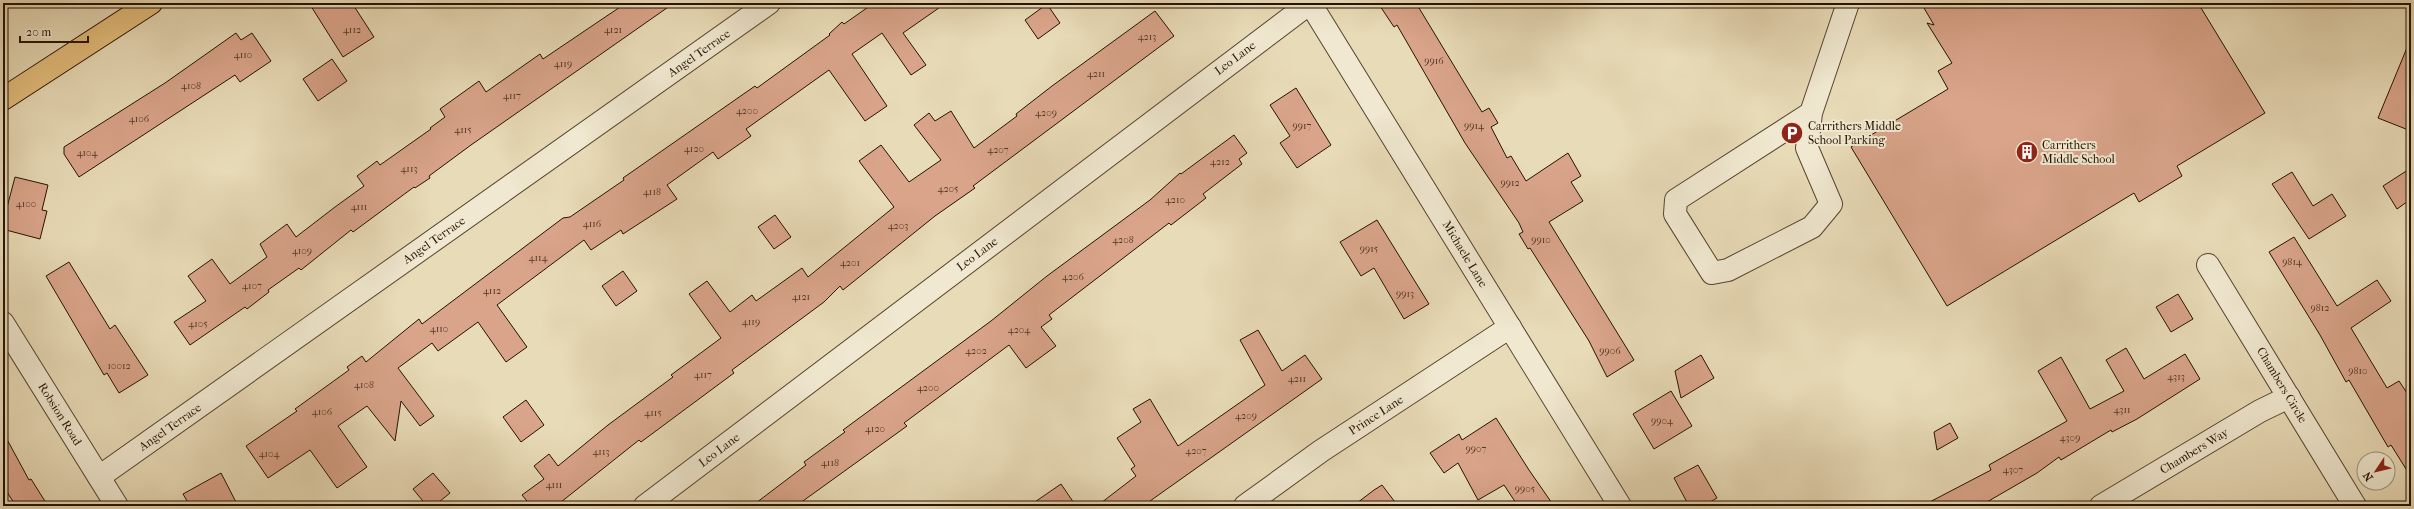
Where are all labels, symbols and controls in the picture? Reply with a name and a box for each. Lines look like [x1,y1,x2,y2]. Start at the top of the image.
scale bar [20,18,88,44]
house number: 4112 [343,24,361,36]
house number: 4121 [604,24,622,36]
text: 20 m [26,25,51,39]
street label: Angel Terrace [664,26,733,80]
house number: 4213 [1138,31,1156,43]
street label: Leo Lane [1212,38,1258,78]
house number: 4110 [234,49,252,61]
house number: 9916 [1424,55,1444,67]
house number: 4119 [554,58,572,70]
house number: 4211 [1087,68,1105,80]
house number: 4108 [181,80,201,92]
house number: 4117 [503,90,521,102]
house number: 4200 [736,105,758,117]
house number: 4209 [1035,107,1057,119]
house number: 4106 [129,113,150,125]
place label: Carrithers Middle School Parking [1808,119,1901,147]
house number: 9917 [1293,120,1312,132]
house number: 9914 [1464,120,1485,132]
parking icon: Carrithers Middle School Parking [1779,120,1805,146]
house number: 4115 [454,124,472,136]
place label: Carrithers Middle School [2042,138,2115,166]
building icon: Carrithers Middle School [2014,139,2040,165]
house number: 4120 [684,143,704,155]
house number: 4207 [987,144,1009,156]
house number: 4104 [77,147,98,159]
house number: 4212 [1210,156,1230,168]
house number: 4113 [400,163,418,175]
house number: 9912 [1500,177,1520,189]
house number: 4205 [938,183,958,195]
house number: 4118 [643,186,661,198]
house number: 4210 [1165,194,1185,206]
house number: 4100 [16,198,36,210]
house number: 4111 [351,201,367,213]
street label: Angel Terrace [399,213,468,267]
house number: 4116 [583,218,602,230]
street label: Michaele Lane [1440,218,1490,290]
house number: 4203 [888,220,908,232]
street label: Leo Lane [954,234,1000,274]
house number: 4208 [1112,234,1134,246]
house number: 9910 [1531,234,1551,246]
house number: 9915 [1360,243,1378,255]
house number: 4109 [292,245,312,257]
house number: 4114 [529,252,549,264]
house number: 9814 [2282,256,2303,268]
house number: 4201 [840,257,860,269]
house number: 4206 [1062,271,1085,283]
house number: 4107 [242,280,262,292]
house number: 4112 [483,285,501,297]
house number: 9913 [1396,288,1414,300]
house number: 4121 [792,291,810,303]
house number: 9812 [2311,302,2329,314]
house number: 4119 [742,316,760,328]
house number: 4105 [188,318,208,330]
house number: 4110 [430,323,448,335]
house number: 4204 [1008,324,1031,336]
house number: 4202 [965,345,987,357]
house number: 9906 [1599,345,1621,357]
street label: Chambers Circle [2254,345,2310,425]
house number: 10012 [107,360,131,372]
house number: 9810 [2348,365,2368,377]
house number: 4117 [694,369,712,381]
house number: 4313 [2167,371,2185,383]
house number: 4211 [1288,373,1306,385]
house number: 4108 [354,379,374,391]
street label: Robsion Road [35,380,85,448]
house number: 4200 [917,382,939,394]
street label: Prince Lane [1346,392,1406,438]
street label: Angel Terrace [135,400,204,454]
house number: 4311 [2113,404,2131,416]
house number: 4106 [312,406,333,418]
house number: 4115 [644,407,662,419]
house number: 4209 [1235,410,1257,422]
house number: 9904 [1651,415,1674,427]
house number: 4120 [865,423,885,435]
street label: Chambers Way [2157,425,2231,477]
street label: Leo Lane [696,430,742,470]
house number: 4309 [2060,432,2080,444]
house number: 9907 [1466,443,1487,455]
house number: 4207 [1185,445,1207,457]
house number: 4113 [592,446,610,458]
house number: 4104 [259,448,280,460]
north arrow [2356,451,2396,491]
house number: 4118 [821,457,839,469]
house number: 4307 [2003,464,2023,476]
text: N [2360,469,2376,484]
house number: 4111 [546,479,562,491]
house number: 9905 [1515,483,1535,495]

